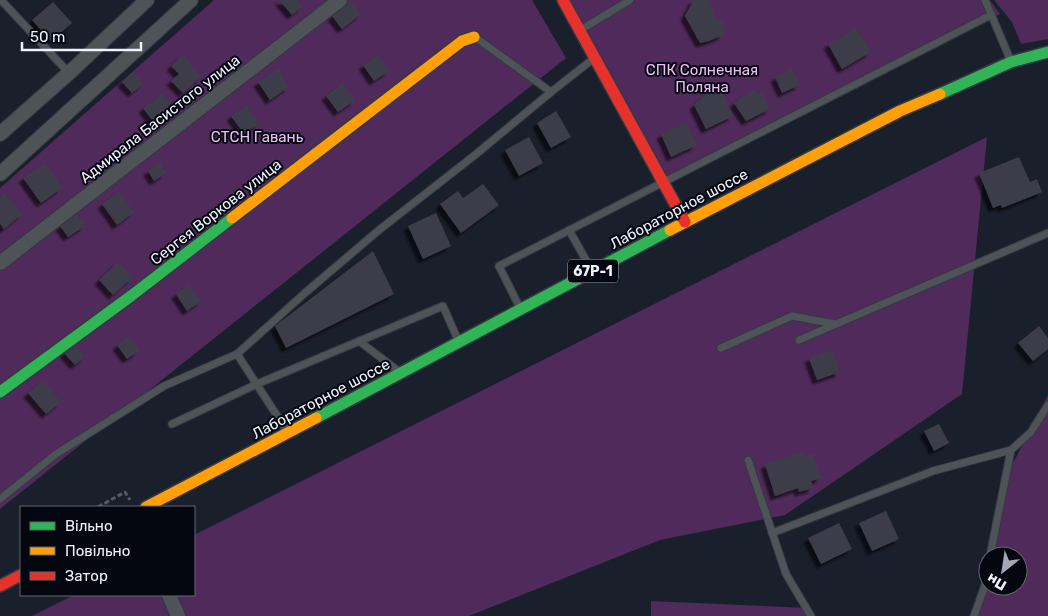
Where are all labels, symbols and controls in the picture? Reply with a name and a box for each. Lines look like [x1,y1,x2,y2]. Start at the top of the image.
scale bar [22,20,141,52]
text: 50 m [30,28,65,46]
street label: Адмирала Басистого улица [76,51,244,187]
park label: СПК Солнечная Поляна [646,61,758,96]
park label: СТСН Гавань [211,128,304,146]
street label: Сергея Воркова улица [147,155,285,269]
street label: Лабораторное шоссе [607,165,751,253]
road number: 67Р-1 [568,260,618,282]
street label: Лабораторное шоссе [249,355,393,443]
legend [20,506,195,596]
text: Вільно [65,517,113,535]
text: Повільно [65,542,130,560]
north arrow [978,546,1028,596]
text: Затор [65,567,108,585]
text: Пн [984,570,1009,594]

